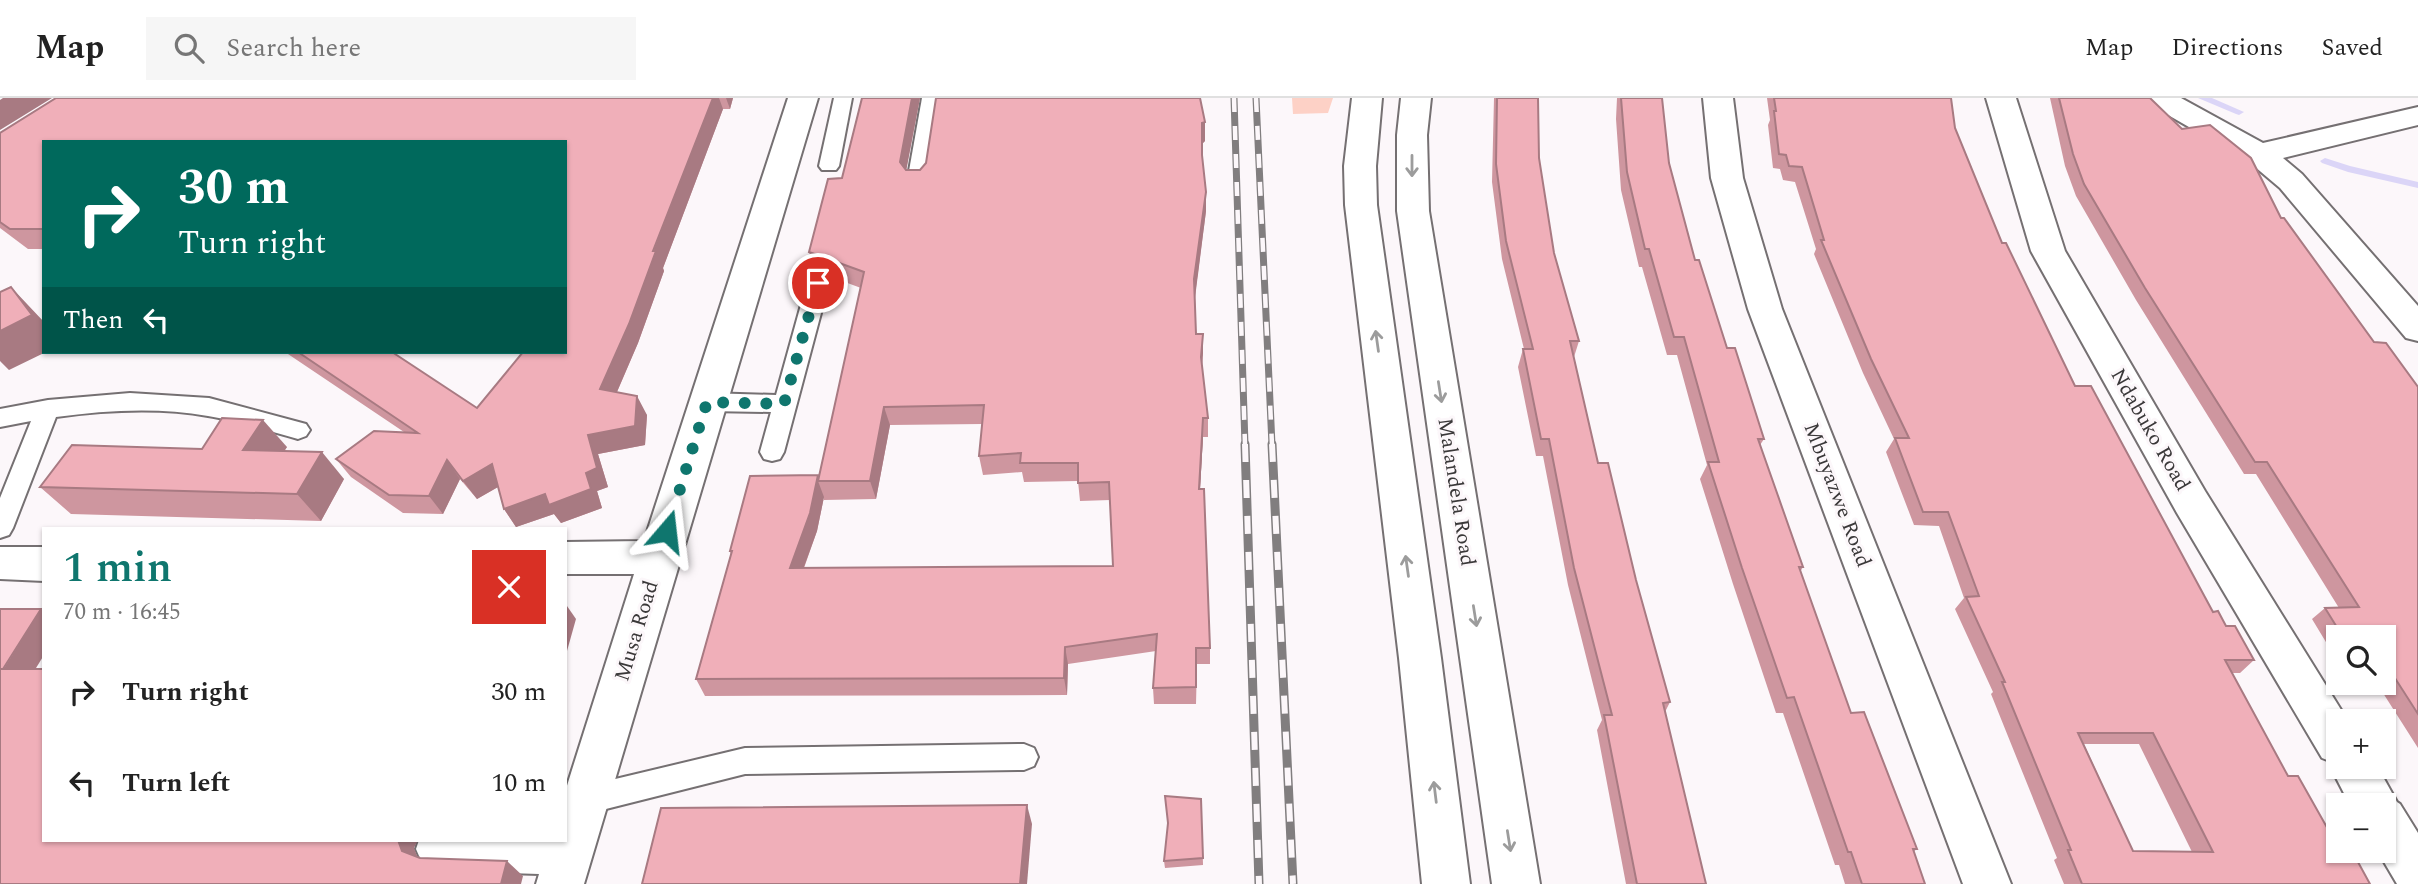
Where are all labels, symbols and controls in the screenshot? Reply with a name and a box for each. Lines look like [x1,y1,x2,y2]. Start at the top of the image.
search box [146,17,636,80]
text: Map [35,23,104,73]
text: Search here [226,28,361,68]
icon: search [170,29,208,67]
text: Map [2085,30,2133,66]
text: Directions [2171,30,2283,66]
text: Saved [2321,30,2383,66]
text: 30 m [178,151,289,226]
one-way arrow [1405,154,1419,177]
icon: right [63,168,154,259]
text: Turn right [178,219,326,268]
pin [788,253,848,313]
icon: arrive [799,264,837,302]
text: Then [63,300,123,340]
icon: left [137,301,175,339]
one-way arrow [1370,330,1383,353]
street label: Ndabuko Road [2102,362,2198,498]
one-way arrow [1434,380,1447,402]
street label: Malandela Road [1428,415,1484,569]
street label: Mbuyazwe Road [1795,418,1879,572]
position arrow [630,494,704,568]
text: 1 min [63,537,172,600]
button: close [472,550,546,624]
one-way arrow [1401,555,1414,578]
street label: Musa Road [607,577,667,685]
text: 70 m · 16:45 [63,595,181,630]
one-way arrow [1469,605,1482,627]
map controls [2326,625,2396,863]
button: search [2326,625,2396,695]
text: Turn right [122,672,249,712]
text: 30 m [491,672,546,712]
icon: right [63,673,101,711]
button: + [2326,709,2396,779]
text: Turn left [122,763,230,803]
text: 10 m [491,763,546,803]
icon: left [63,764,101,802]
one-way arrow [1429,781,1442,804]
button: − [2326,793,2396,863]
one-way arrow [1503,829,1516,852]

